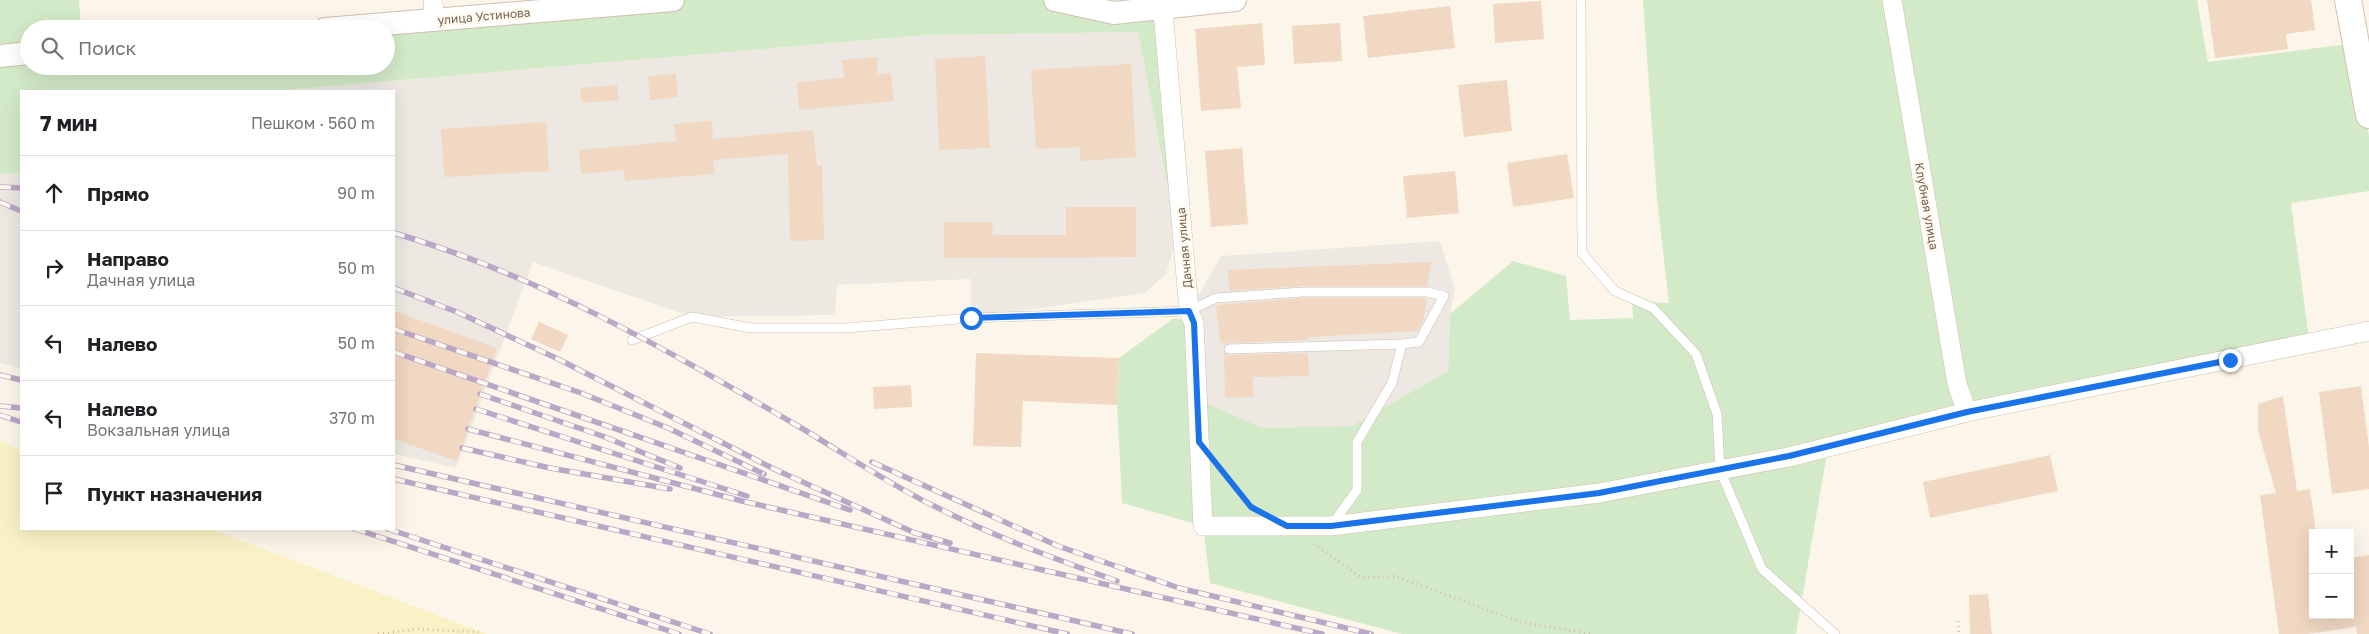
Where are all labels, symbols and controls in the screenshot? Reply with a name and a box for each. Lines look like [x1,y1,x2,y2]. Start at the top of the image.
street label: улица Устинова [437,4,531,28]
search box [20,20,395,75]
icon: search [38,34,66,62]
text: Поиск [78,36,137,59]
text: 7 мин [40,110,97,136]
text: Пешком · 560 m [251,113,375,133]
street label: Клубная улица [1912,161,1942,251]
icon: ahead [40,179,68,207]
text: Прямо [87,182,149,205]
text: 90 m [337,183,375,203]
street label: Дачная улица [1173,207,1195,289]
text: Направо [87,247,169,270]
icon: right [40,254,68,282]
text: 50 m [338,258,375,278]
text: Дачная улица [87,270,195,290]
route start [960,307,983,330]
icon: left [40,329,68,357]
text: Налево [87,332,157,355]
text: 50 m [338,333,375,353]
route end [2219,349,2242,372]
text: Налево [87,397,157,420]
icon: left [40,404,68,432]
text: 370 m [329,408,375,428]
text: Вокзальная улица [87,420,230,440]
icon: arrive [40,479,68,507]
text: Пункт назначения [87,482,262,505]
map controls [2309,529,2354,619]
button: + [2309,529,2354,574]
button: − [2309,574,2354,619]

